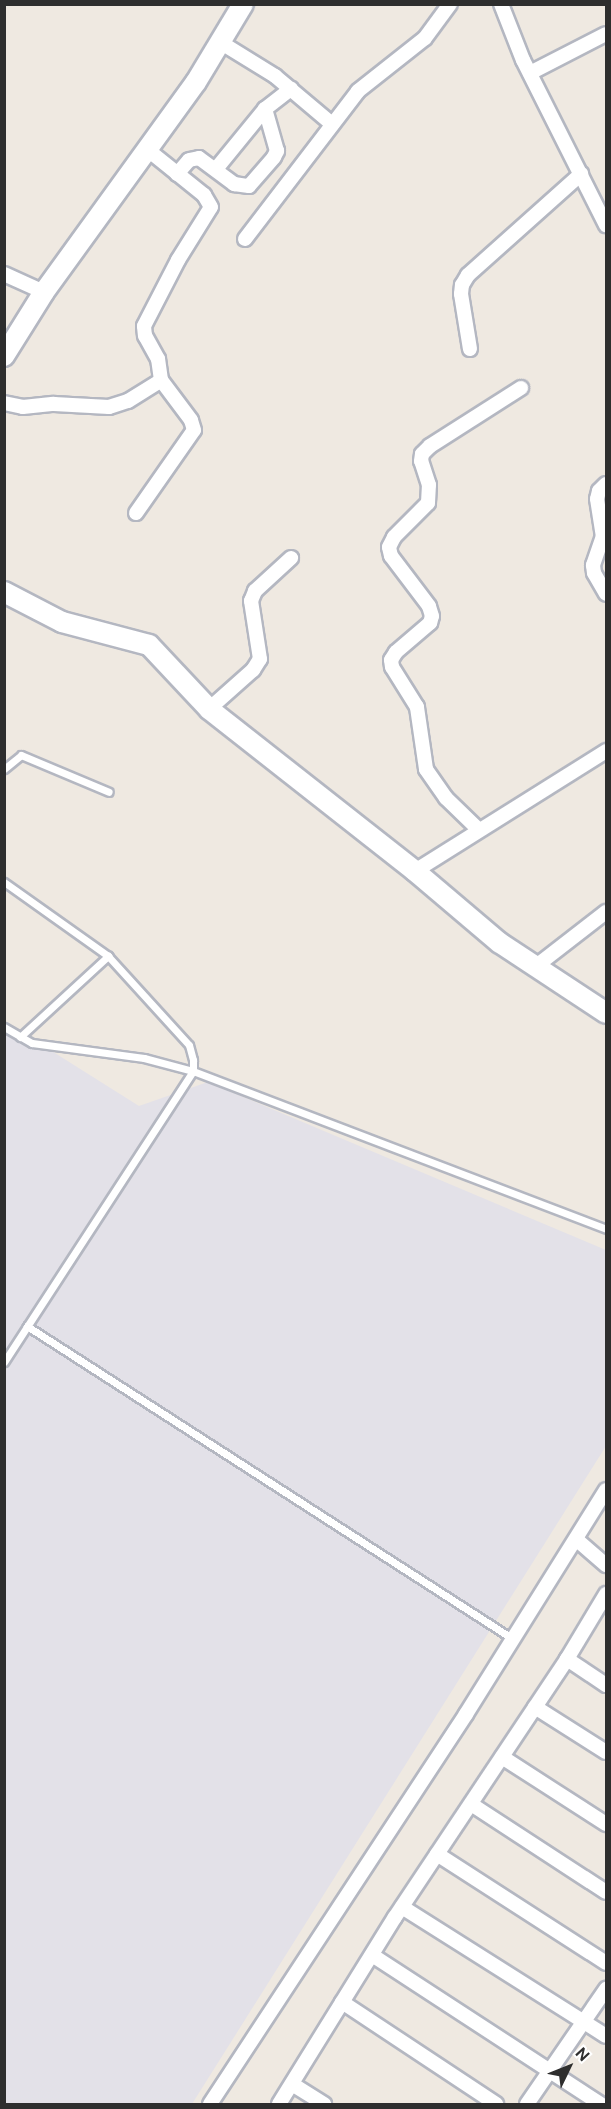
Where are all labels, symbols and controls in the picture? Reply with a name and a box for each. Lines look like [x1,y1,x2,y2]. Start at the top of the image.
north arrow [539,2037,599,2097]
text: N [571,2043,594,2066]

